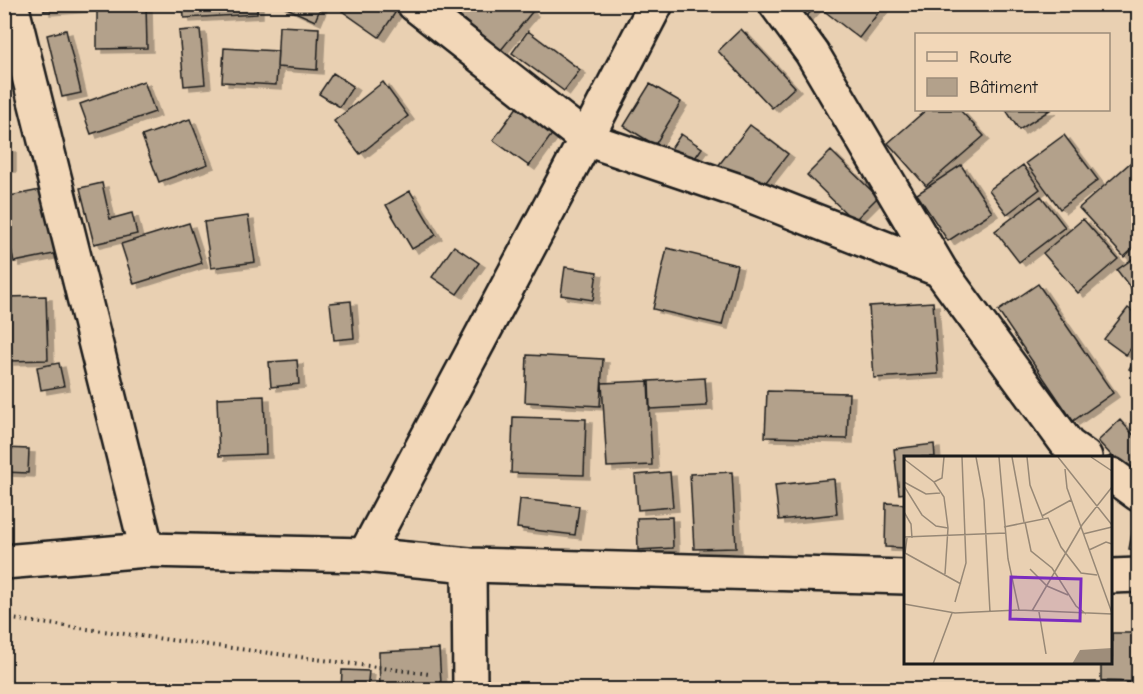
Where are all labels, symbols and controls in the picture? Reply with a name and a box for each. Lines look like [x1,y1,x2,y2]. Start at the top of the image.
legend [915,33,1110,111]
text: Route [969,47,1012,68]
text: Bâtiment [969,77,1039,98]
inset map [904,456,1113,664]

